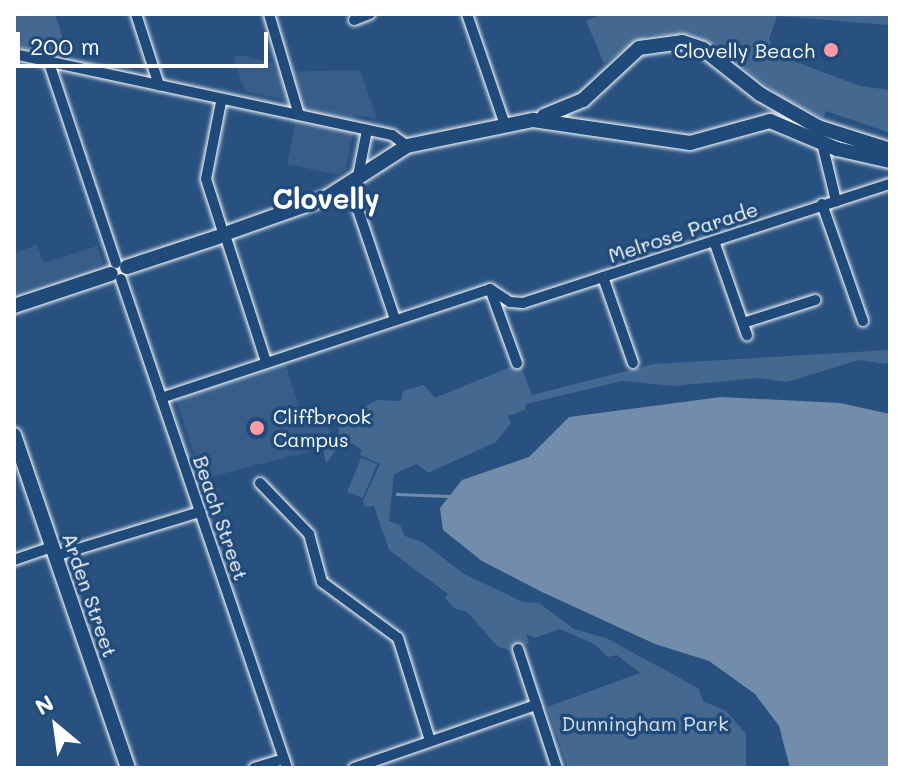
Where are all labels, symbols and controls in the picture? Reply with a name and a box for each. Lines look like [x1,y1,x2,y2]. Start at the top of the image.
scale bar [20,16,272,66]
text: 200 m [30,30,100,61]
place label: Clovelly Beach [674,38,815,62]
marker: Clovelly Beach [822,41,840,59]
district label: Clovelly [272,181,380,215]
street label: Melrose Parade [605,196,761,268]
place label: Cliffbrook Campus [273,404,371,451]
marker: Cliffbrook Campus [248,419,266,437]
street label: Beach Street [188,452,254,584]
street label: Arden Street [57,530,123,660]
north arrow [16,686,96,766]
text: N [30,688,58,721]
park label: Dunningham Park [561,711,729,735]

